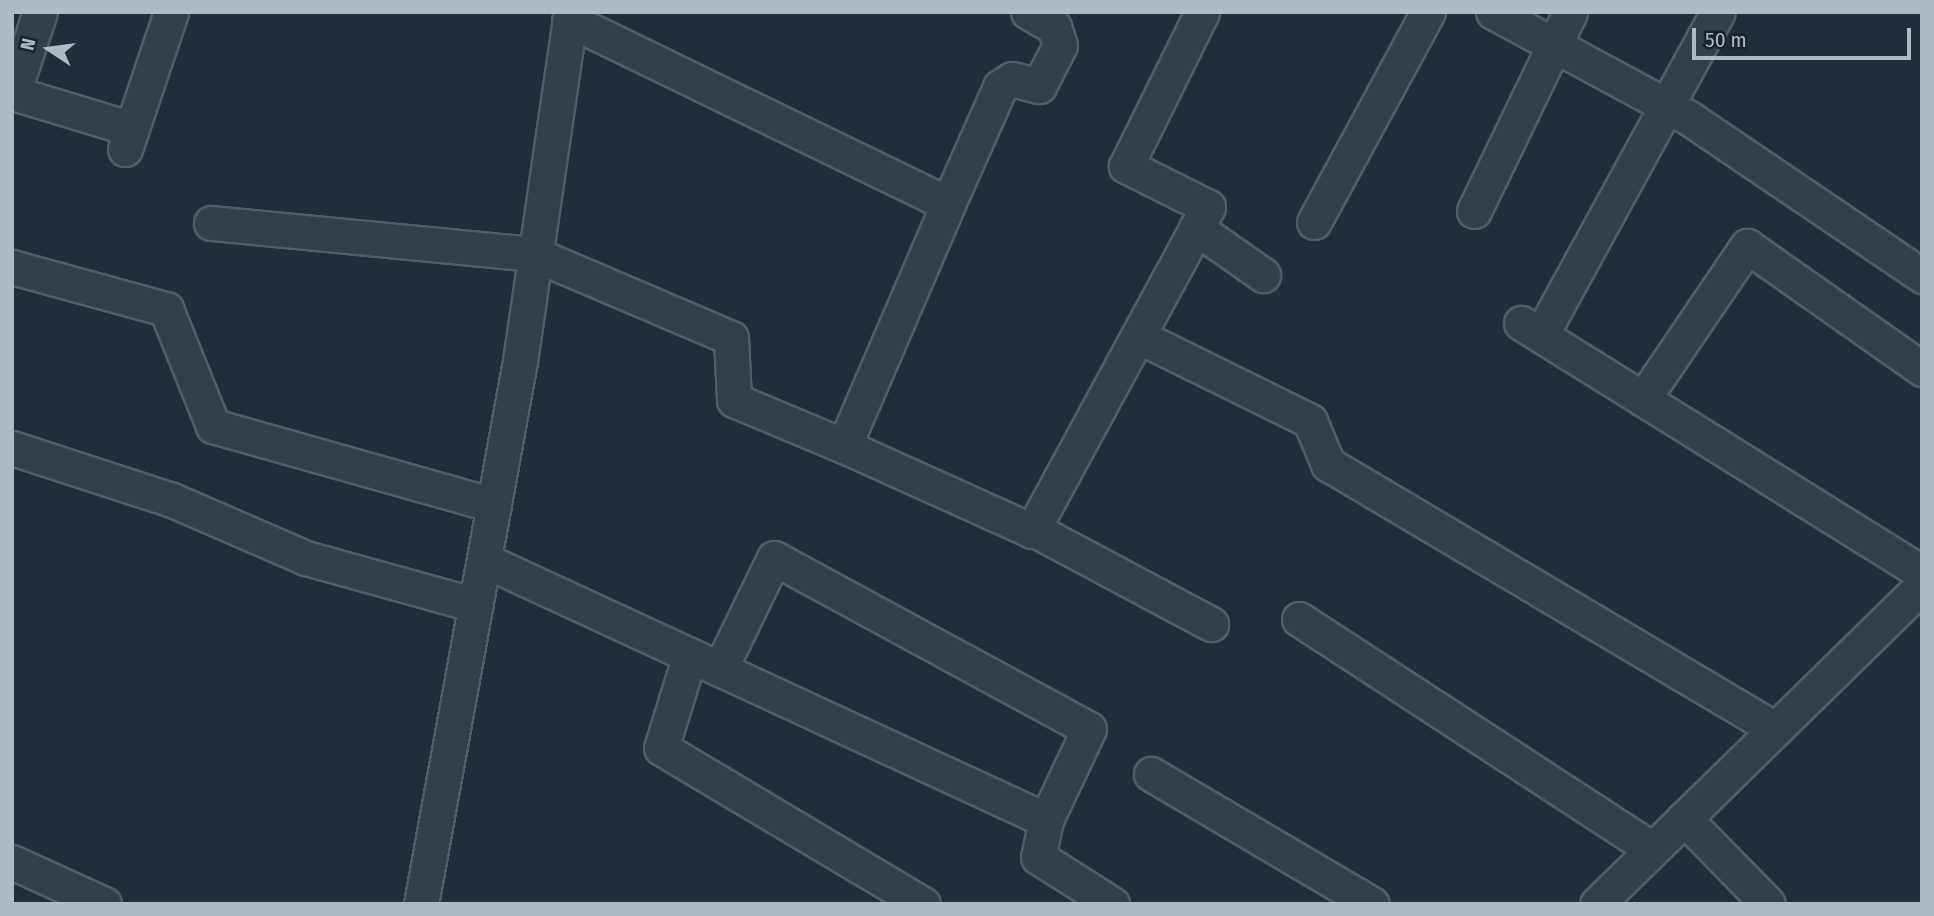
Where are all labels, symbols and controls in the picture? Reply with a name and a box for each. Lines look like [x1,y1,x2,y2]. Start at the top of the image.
north arrow [14,14,84,84]
scale bar [1696,14,1915,58]
text: 50 m [1705,27,1747,53]
text: N [16,36,41,52]

